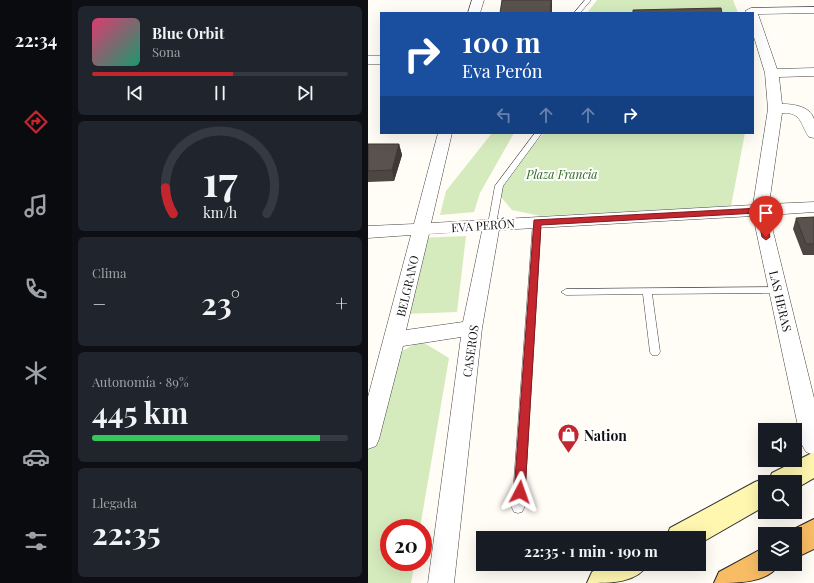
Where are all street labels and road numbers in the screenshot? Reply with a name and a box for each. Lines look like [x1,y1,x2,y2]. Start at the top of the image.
street label: EVA PERÓN [451,215,516,235]
street label: BELGRANO [392,254,422,318]
street label: LAS HERAS [766,269,796,333]
street label: CASEROS [458,324,482,378]

